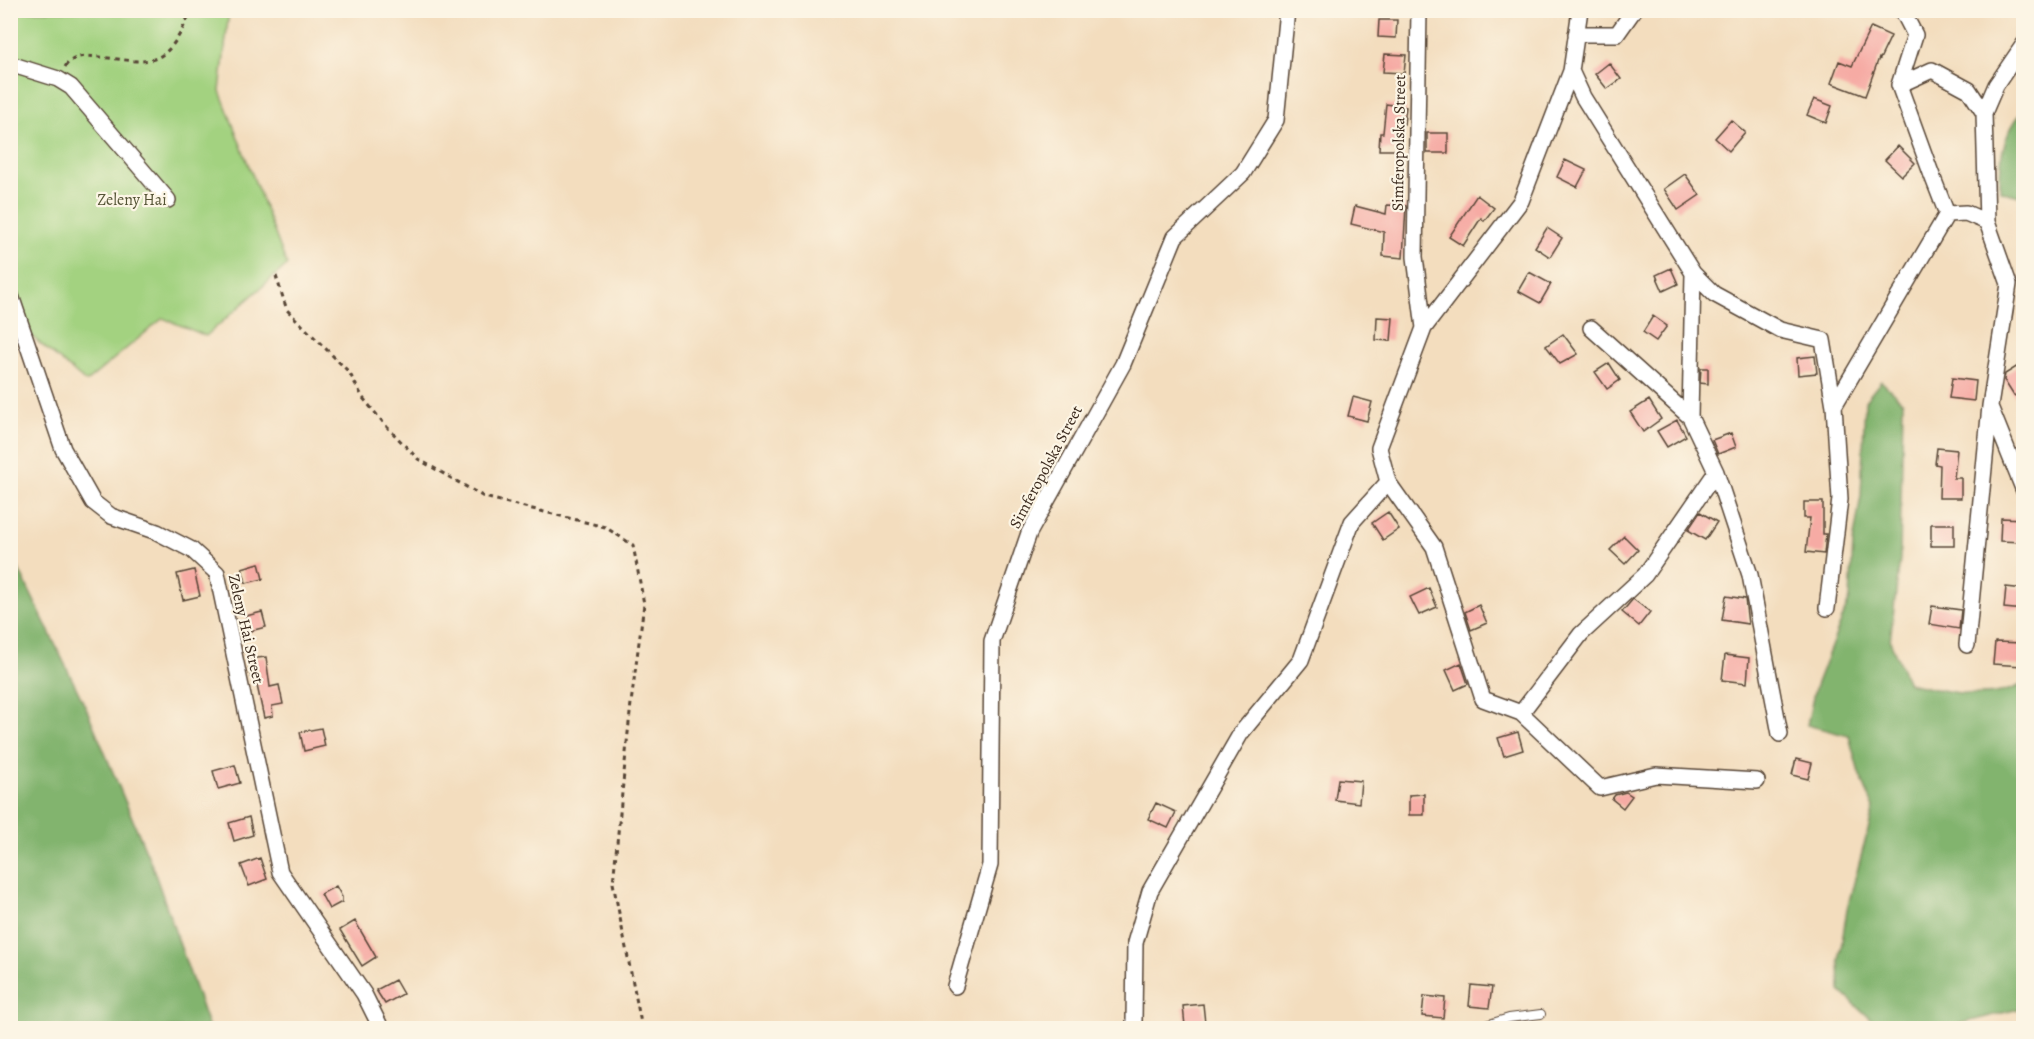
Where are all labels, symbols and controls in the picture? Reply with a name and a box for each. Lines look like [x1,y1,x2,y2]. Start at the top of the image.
street label: Simferopolska Street [1387,75,1411,211]
park label: Zeleny Hai [97,189,167,211]
street label: Simferopolska Street [1004,402,1088,532]
street label: Zeleny Hai Street [223,572,269,686]

